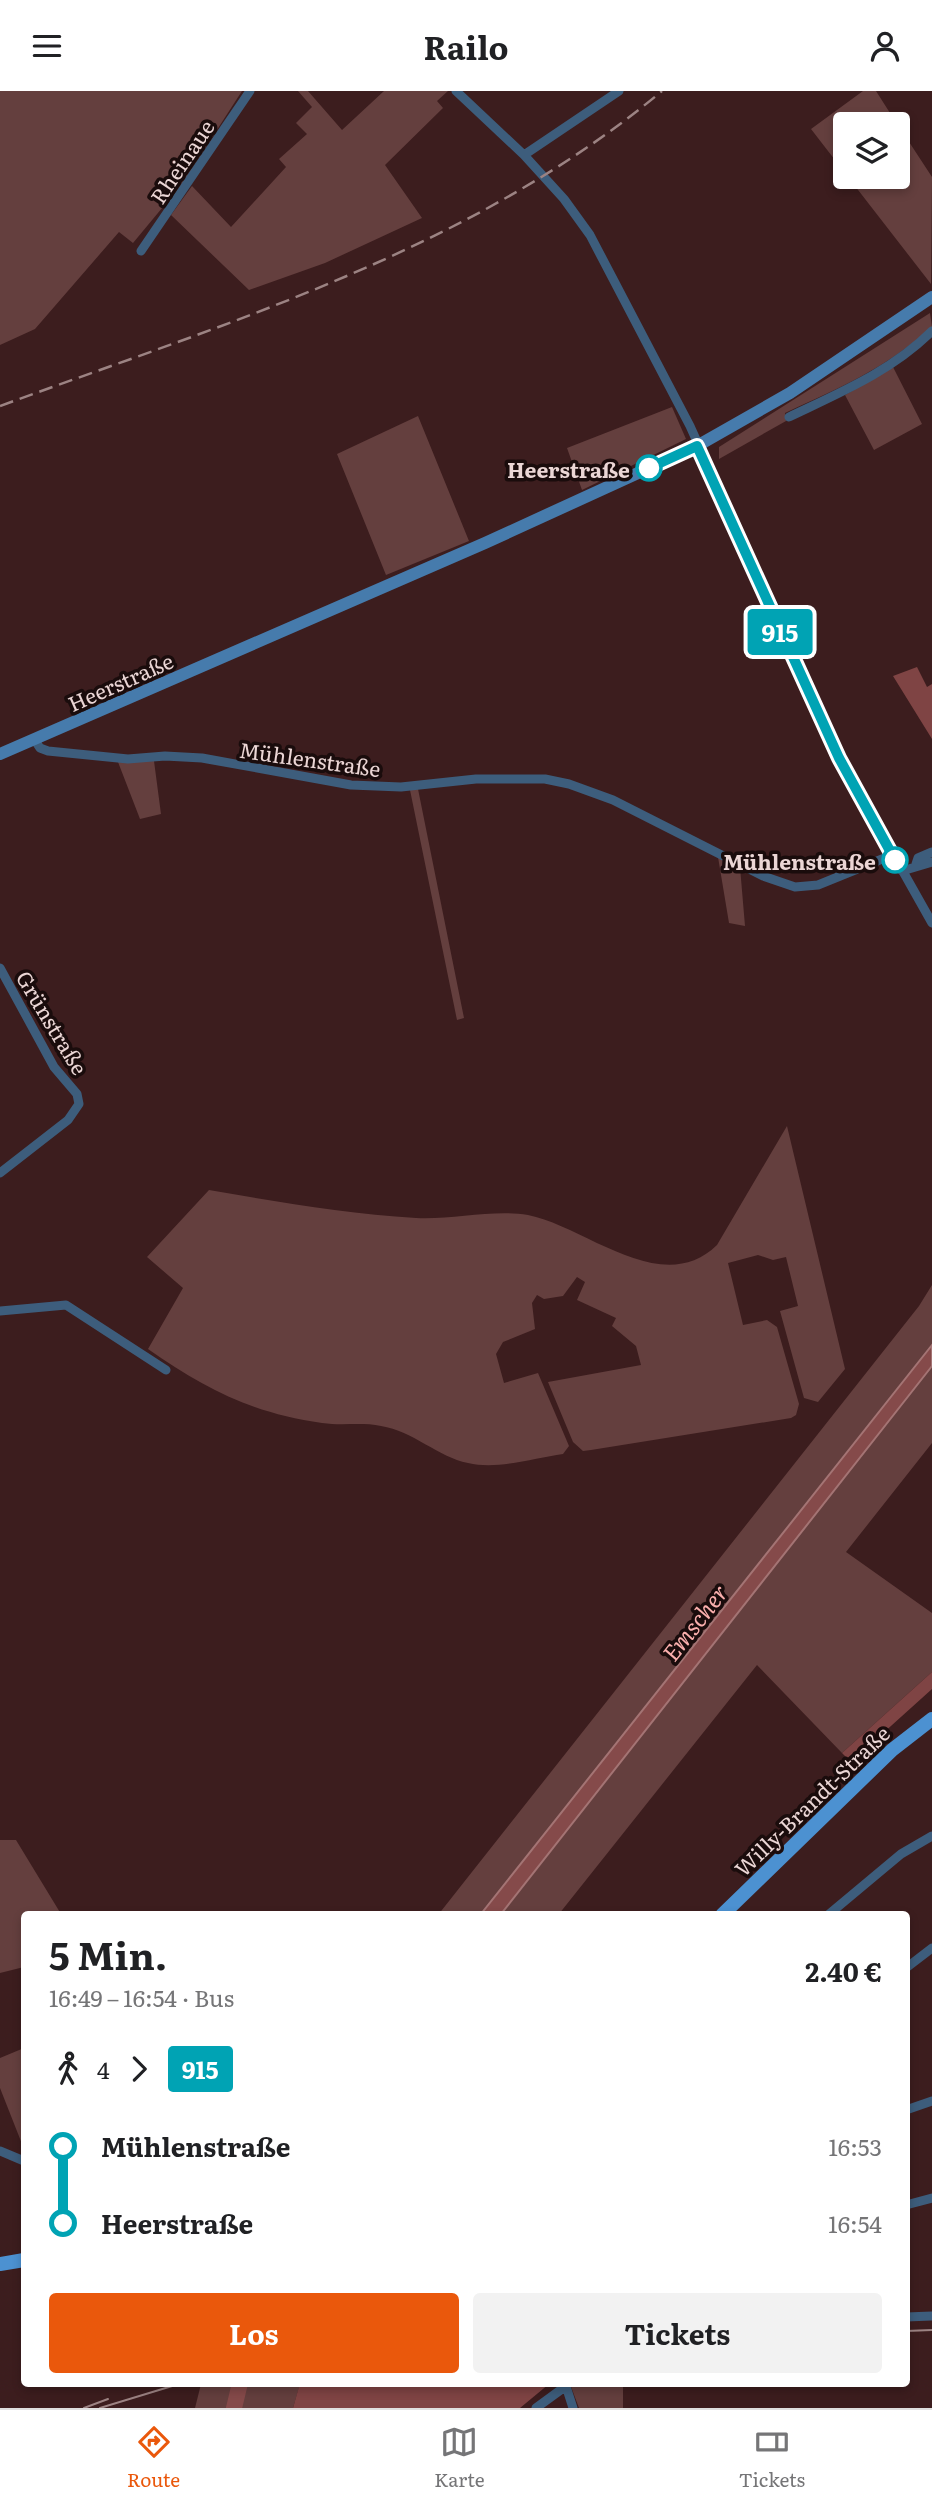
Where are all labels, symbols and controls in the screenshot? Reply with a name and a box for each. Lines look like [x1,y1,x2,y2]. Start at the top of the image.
text: Railo [423,22,509,70]
icon: menu [28,27,66,65]
icon: person [866,27,904,65]
map controls [833,112,910,189]
button: layers [833,112,910,189]
street label: Rheinaue [141,113,221,209]
place label: Heerstraße [507,453,630,484]
marker: Heerstraße [636,455,662,481]
line badge: 915 [740,609,820,655]
text: 915 [762,614,798,649]
street label: Heerstraße [62,644,178,718]
street label: Mühlenstraße [237,733,383,783]
place label: Mühlenstraße [723,845,876,876]
marker: Mühlenstraße [882,847,908,873]
street label: Grünstraße [10,964,96,1080]
water label: Emscher [653,1576,735,1668]
street label: Willy-Brandt-Straße [726,1717,896,1882]
text: 5 Min. [49,1925,167,1982]
text: 2.40 € [805,1951,882,1990]
text: 16:49 – 16:54 · Bus [49,1980,234,2014]
icon: walk [49,2050,87,2088]
icon: forward [120,2050,158,2088]
text: 915 [182,2051,219,2086]
text: 4 [97,2052,110,2086]
text: Mühlenstraße [101,2126,291,2165]
text: 16:53 [828,2129,882,2163]
text: Heerstraße [101,2203,253,2242]
text: 16:54 [828,2206,882,2240]
button: Los [49,2293,459,2373]
button: Tickets [473,2293,882,2373]
tab: Route [127,2423,180,2493]
tab: Karte [434,2423,485,2493]
tab: Tickets [739,2423,805,2493]

